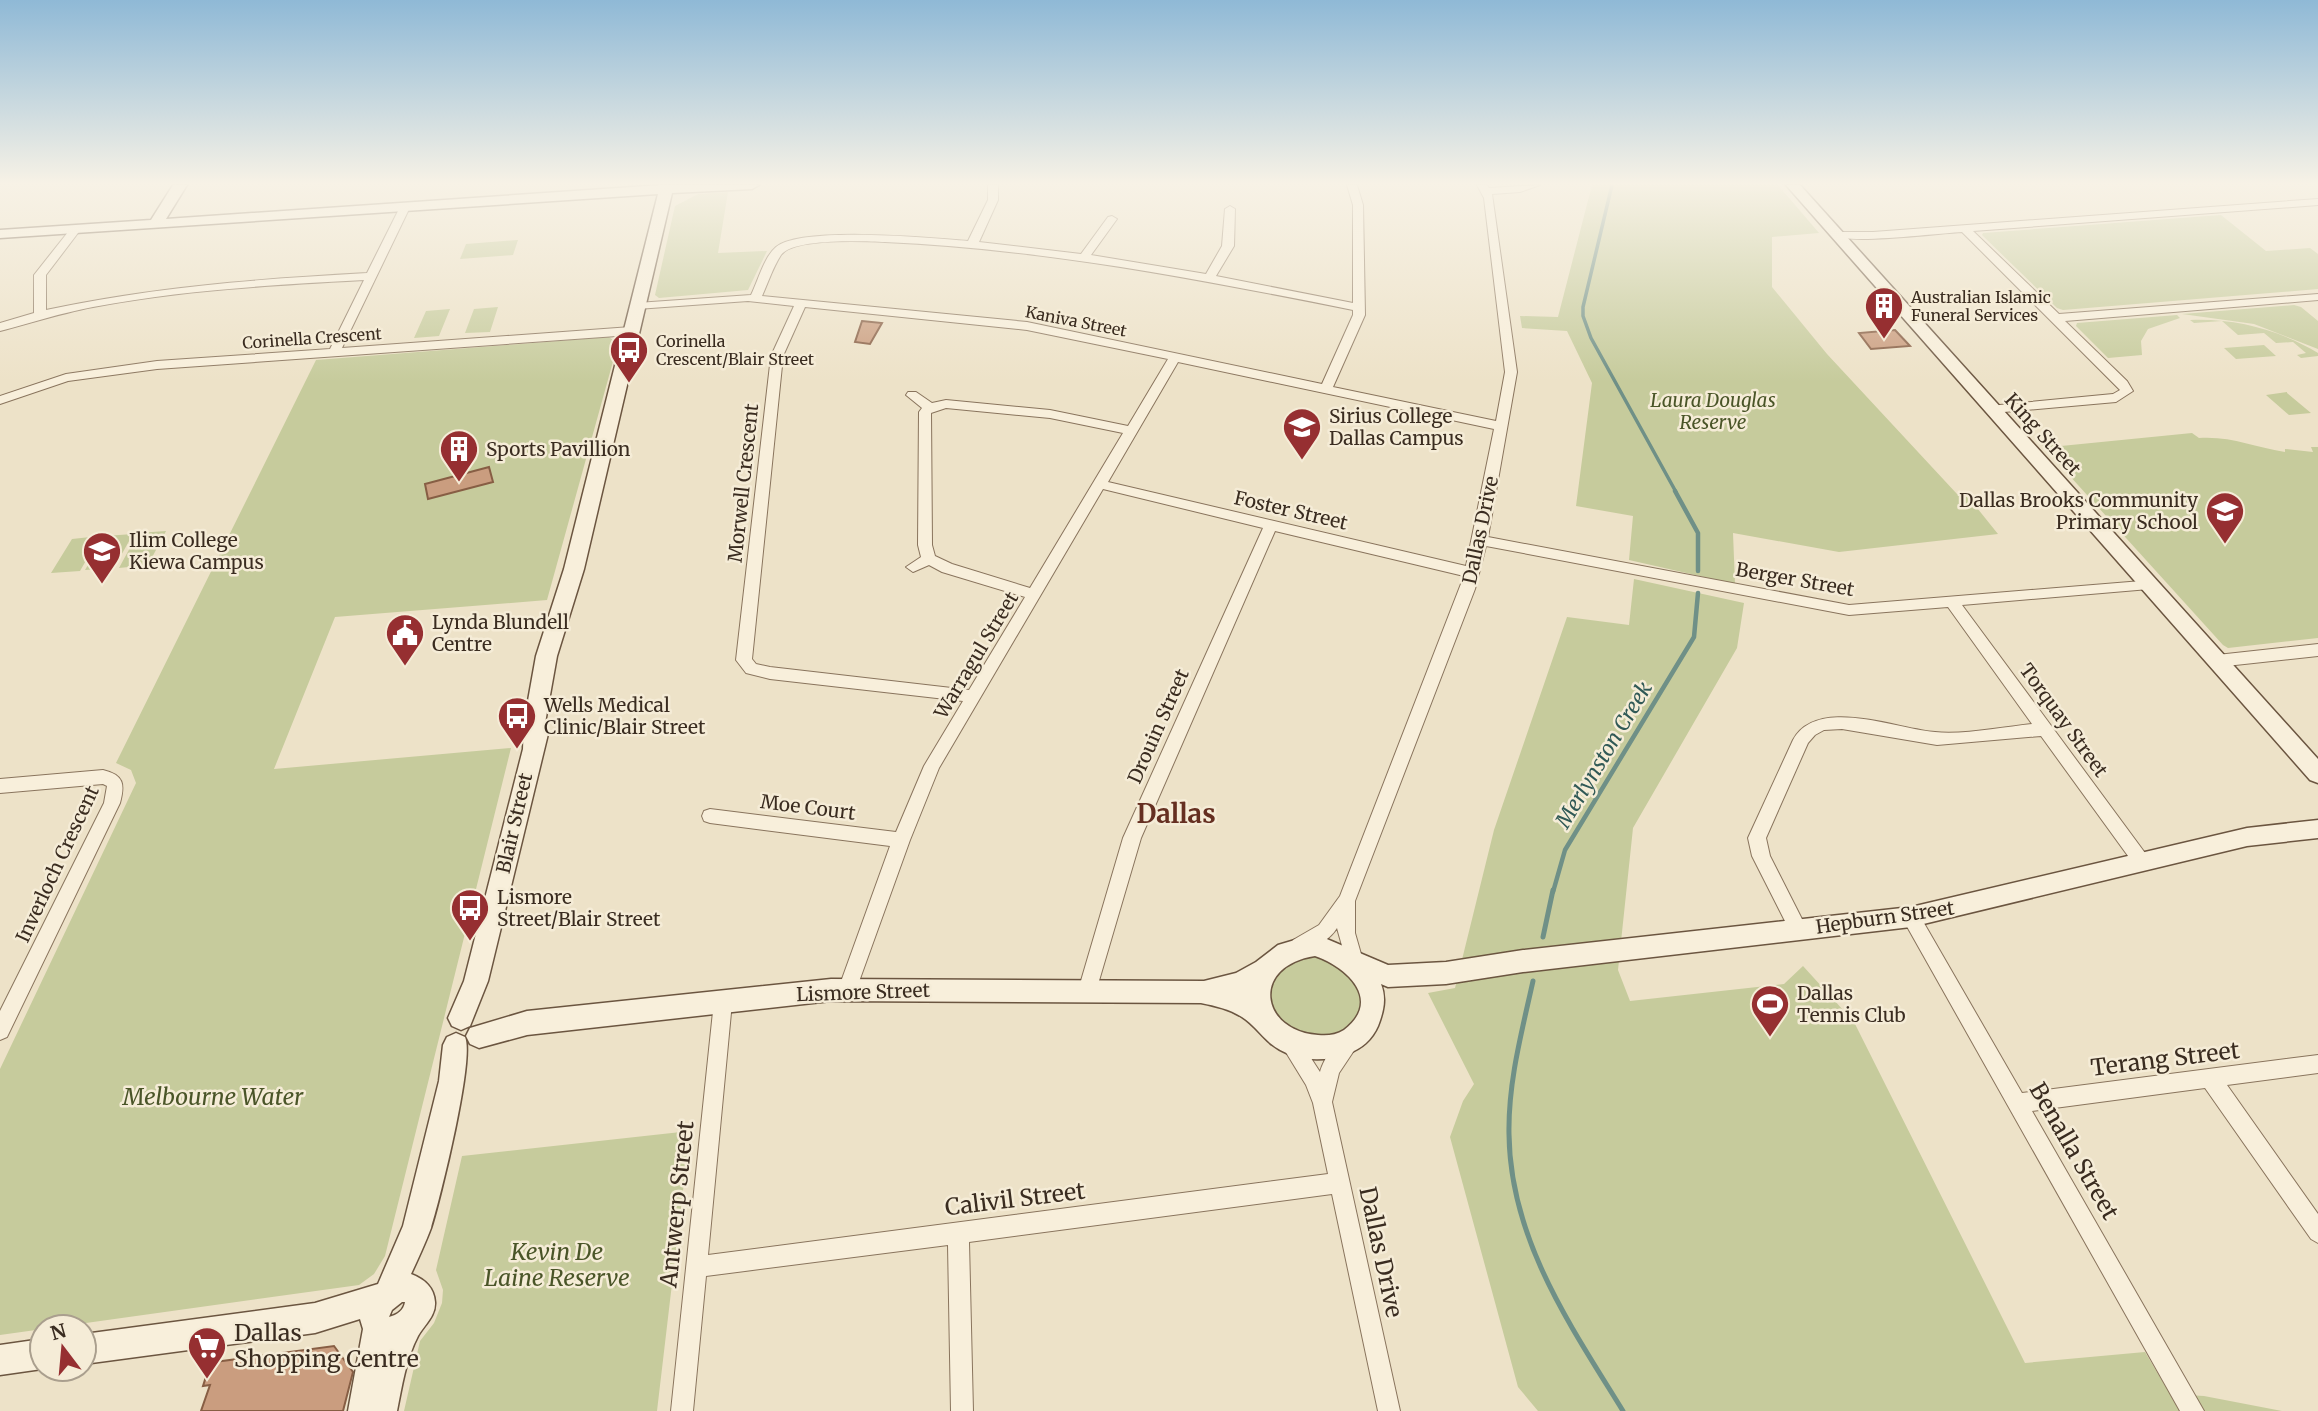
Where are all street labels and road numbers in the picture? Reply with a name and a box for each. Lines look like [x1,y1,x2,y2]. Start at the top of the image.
street label: Kaniva Street [1024,301,1129,341]
street label: Corinella Crescent [242,323,383,353]
street label: King Street [2000,388,2087,481]
street label: Morwell Crescent [723,402,763,564]
street label: Dallas Drive [1457,474,1503,586]
street label: Foster Street [1232,485,1351,535]
street label: Berger Street [1734,557,1857,601]
street label: Warragul Street [928,587,1024,724]
street label: Torquay Street [2015,659,2114,782]
street label: Drouin Street [1122,664,1194,787]
street label: Blair Street [491,770,537,876]
street label: Inverloch Crescent [10,781,104,946]
street label: Moe Court [759,789,858,825]
street label: Hepburn Street [1814,895,1956,939]
street label: Lismore Street [796,978,931,1006]
street label: Terang Street [2089,1035,2241,1082]
street label: Benalla Street [2023,1077,2125,1225]
street label: Antwerp Street [653,1119,700,1290]
street label: Calivil Street [943,1176,1087,1221]
street label: Dallas Drive [1353,1184,1409,1320]

